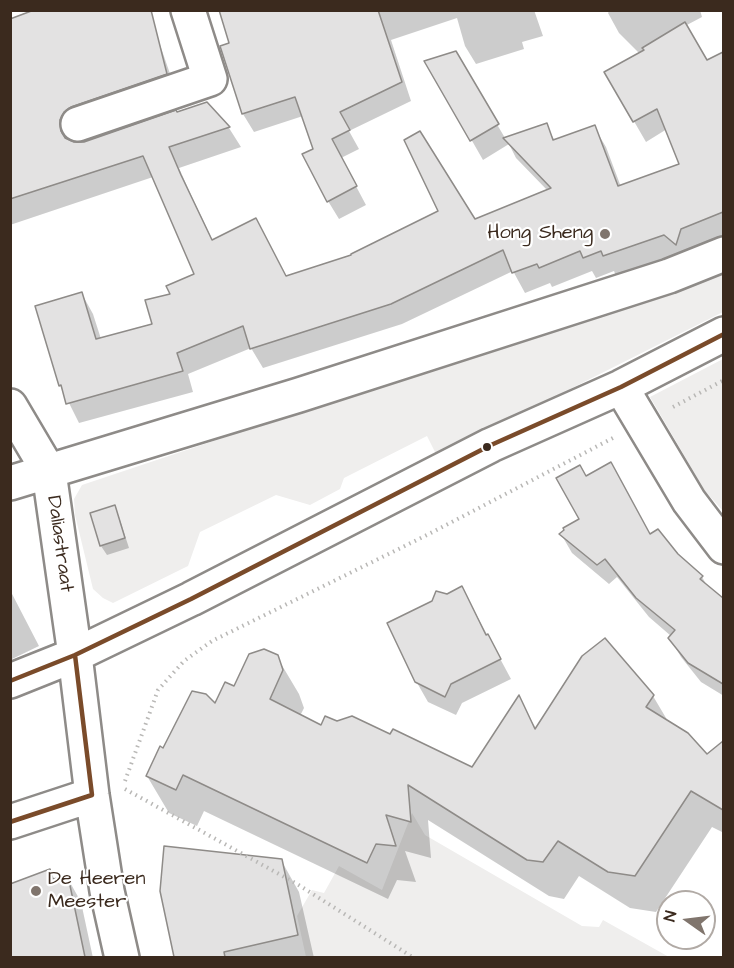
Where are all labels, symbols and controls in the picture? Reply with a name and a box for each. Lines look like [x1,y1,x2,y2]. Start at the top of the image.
place label: Hong Sheng [487,222,593,246]
marker: Hong Sheng [598,227,612,241]
unlabelled marker [481,441,493,453]
street label: Daliastraat [40,494,78,594]
place label: De Heeren Meester [48,868,145,915]
marker: De Heeren Meester [29,884,43,898]
north arrow [656,890,716,950]
text: N [659,909,682,924]

